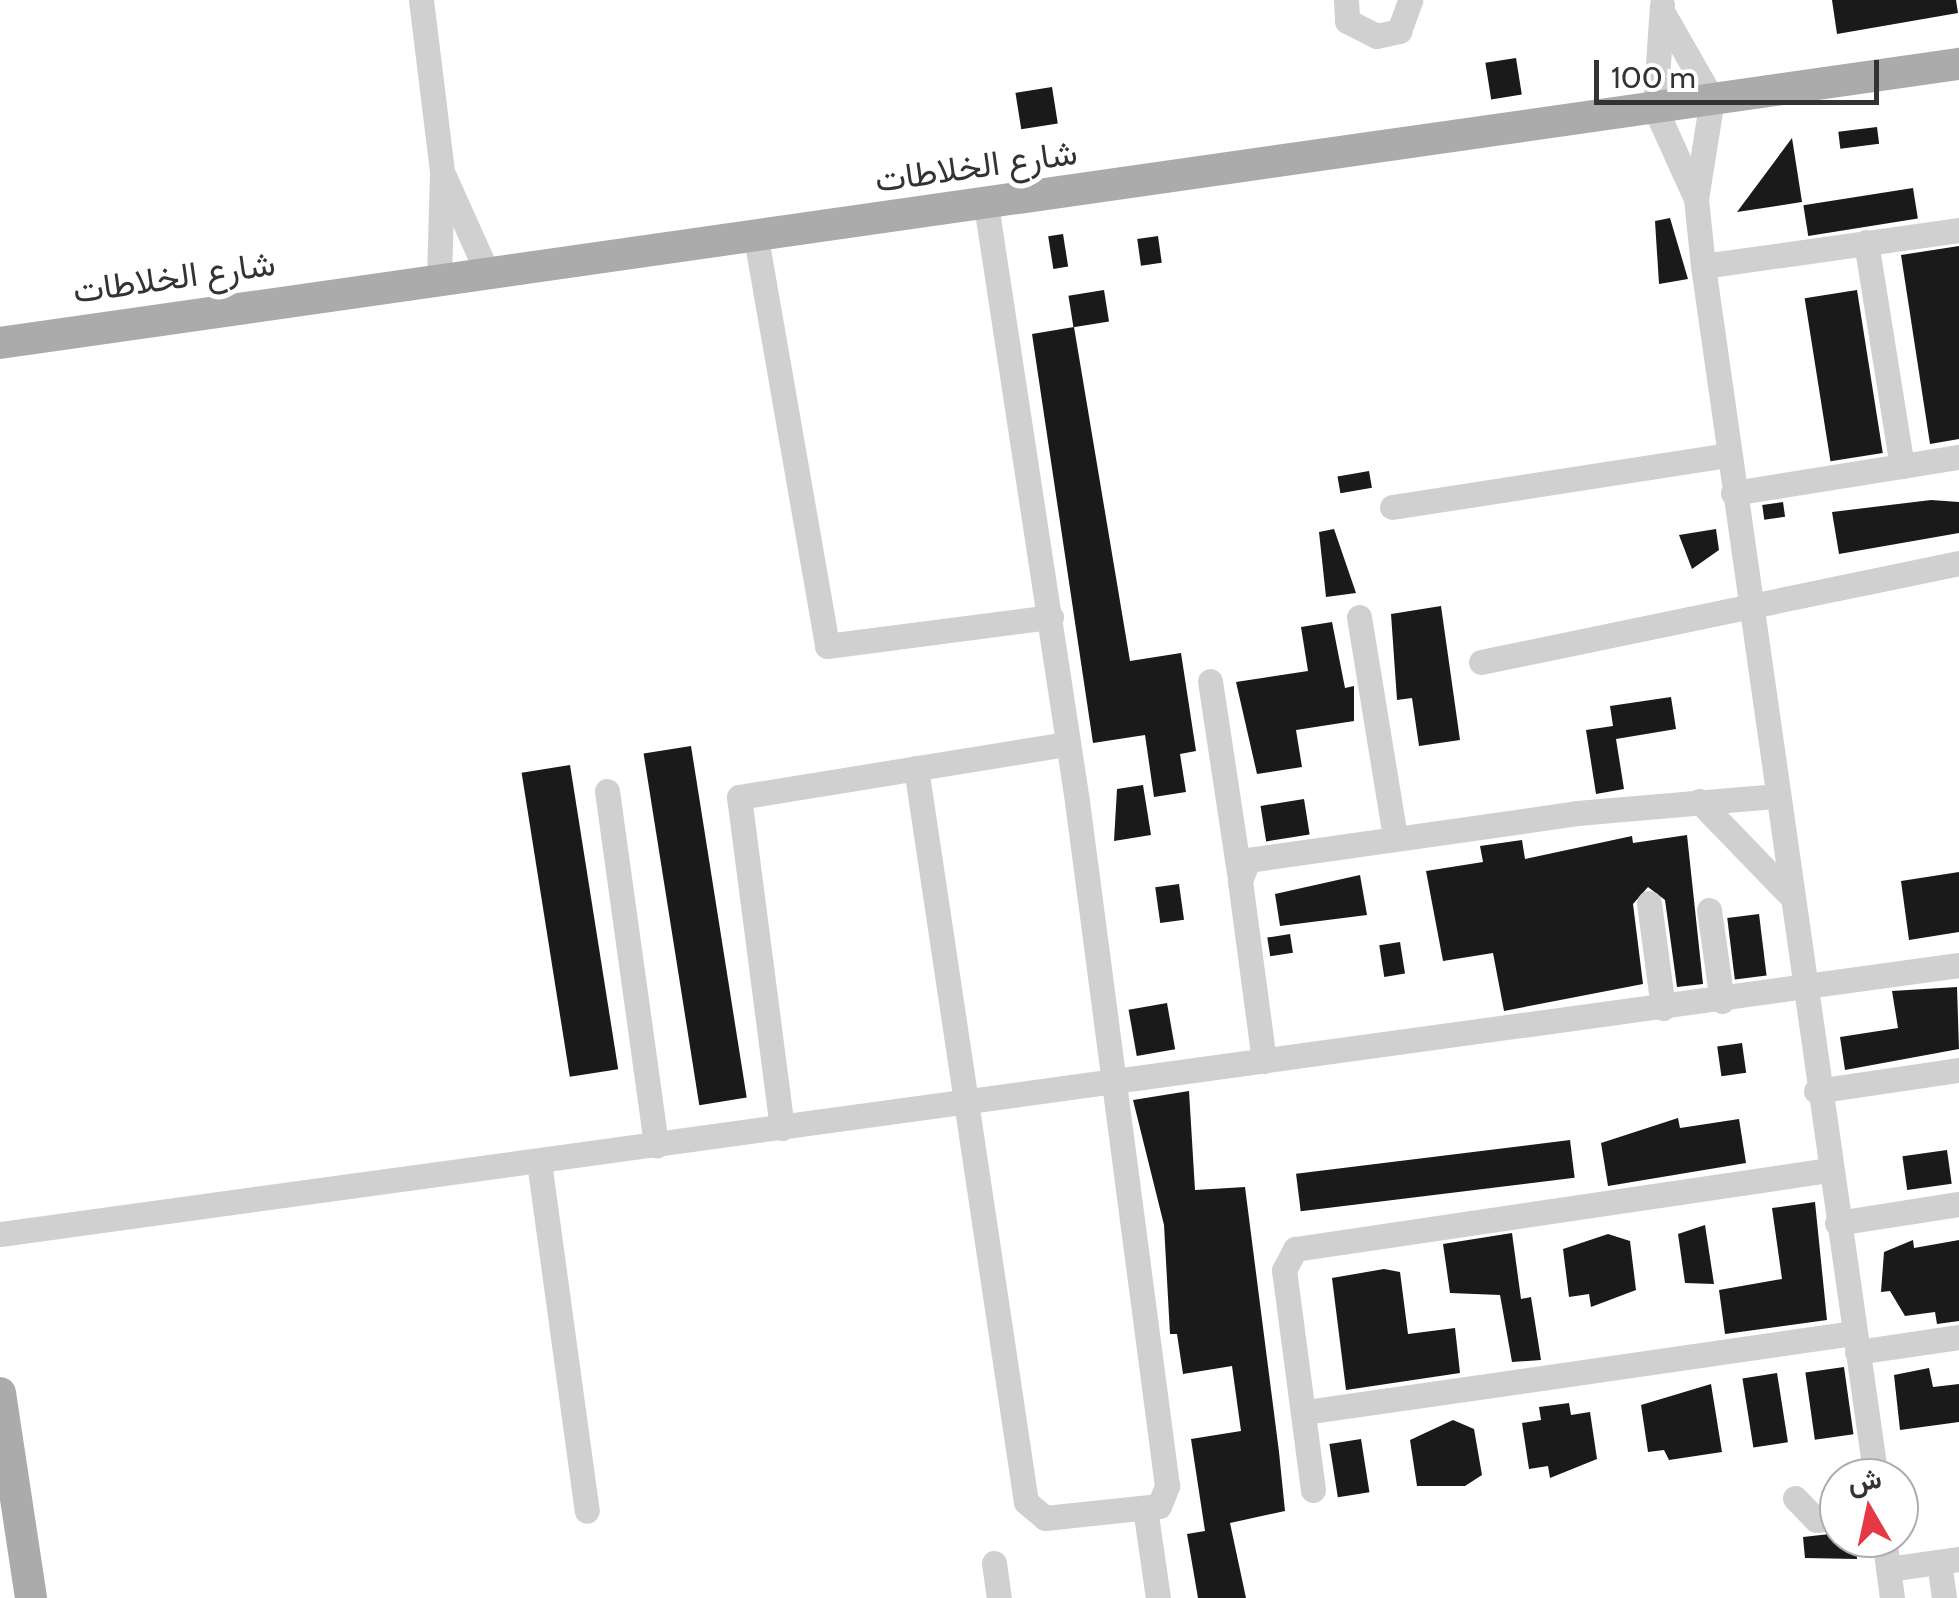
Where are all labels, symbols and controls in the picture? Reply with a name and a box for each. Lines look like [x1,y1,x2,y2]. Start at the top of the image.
scale bar [1599,40,1884,102]
text: 100 m [1611,59,1696,96]
street label: شارع الخلاطات [872,131,1080,201]
street label: شارع الخلاطات [70,242,278,312]
north arrow [1819,1458,1919,1558]
text: ش [1845,1461,1884,1500]

